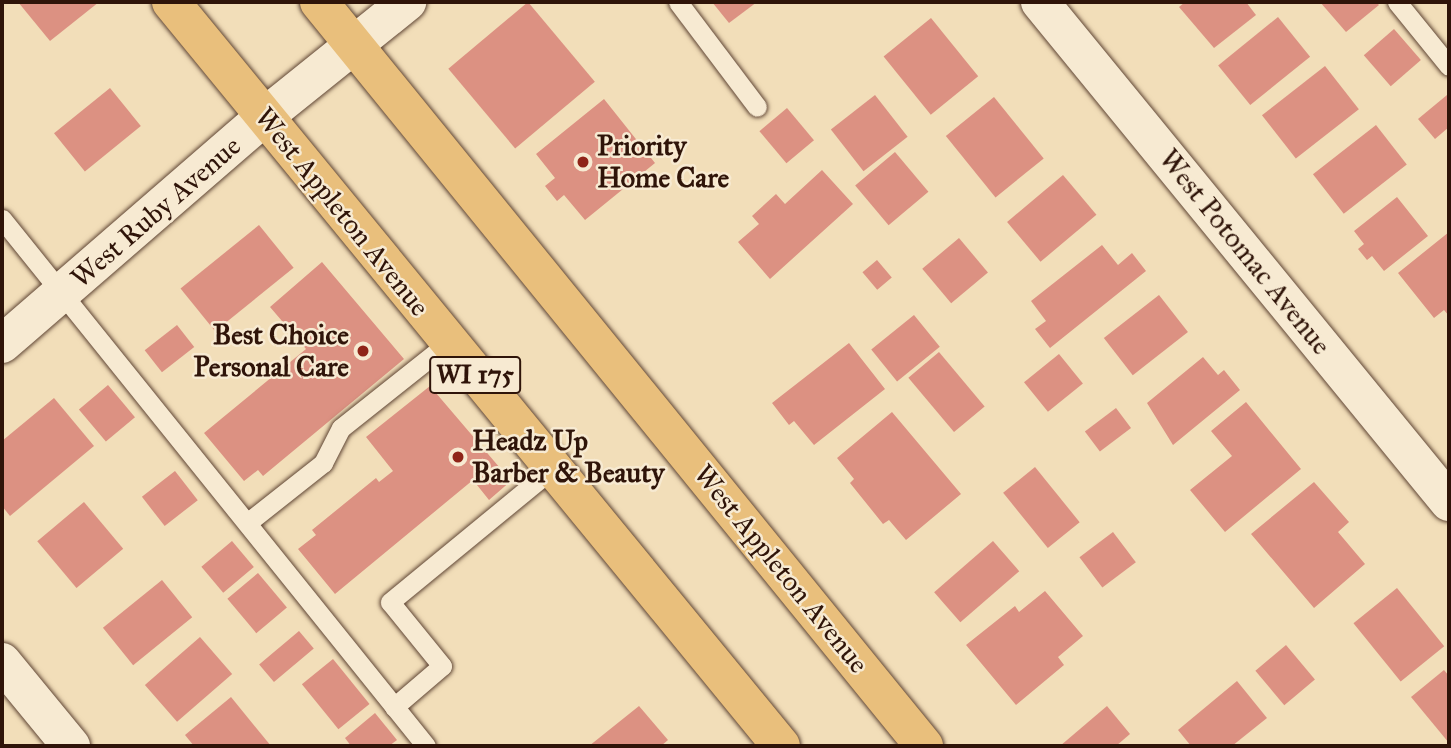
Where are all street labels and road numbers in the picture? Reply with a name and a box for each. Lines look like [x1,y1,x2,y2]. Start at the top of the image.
street label: West Appleton Avenue [248,101,436,323]
street label: West Ruby Avenue [64,129,248,295]
street label: West Potomac Avenue [1152,143,1338,361]
road number: WI 175 [428,352,522,398]
street label: West Appleton Avenue [687,458,875,680]

